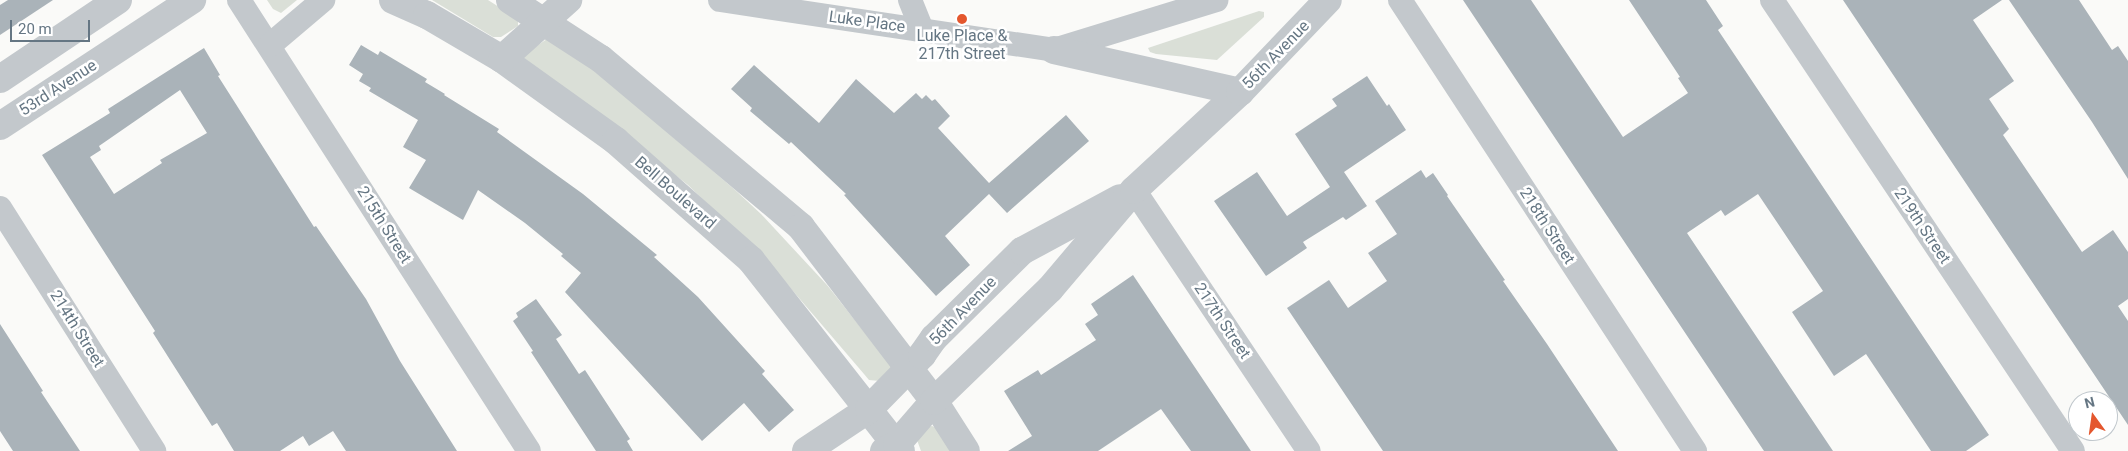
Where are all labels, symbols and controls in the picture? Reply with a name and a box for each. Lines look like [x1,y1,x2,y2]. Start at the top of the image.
street label: Luke Place [828,7,906,37]
scale bar [12,10,92,42]
marker: Luke Place & 217th Street [956,13,968,25]
street label: 56th Avenue [1238,17,1314,93]
text: 20 m [18,20,52,38]
place label: Luke Place & 217th Street [917,26,1007,64]
street label: 53rd Avenue [16,56,100,120]
street label: Bell Boulevard [631,153,719,233]
street label: 215th Street [353,183,415,267]
street label: 218th Street [1515,184,1579,268]
street label: 219th Street [1890,184,1954,268]
street label: 56th Avenue [925,273,1001,349]
street label: 217th Street [1190,279,1254,363]
street label: 214th Street [46,287,108,371]
north arrow [2068,391,2118,441]
text: N [2083,393,2096,411]

